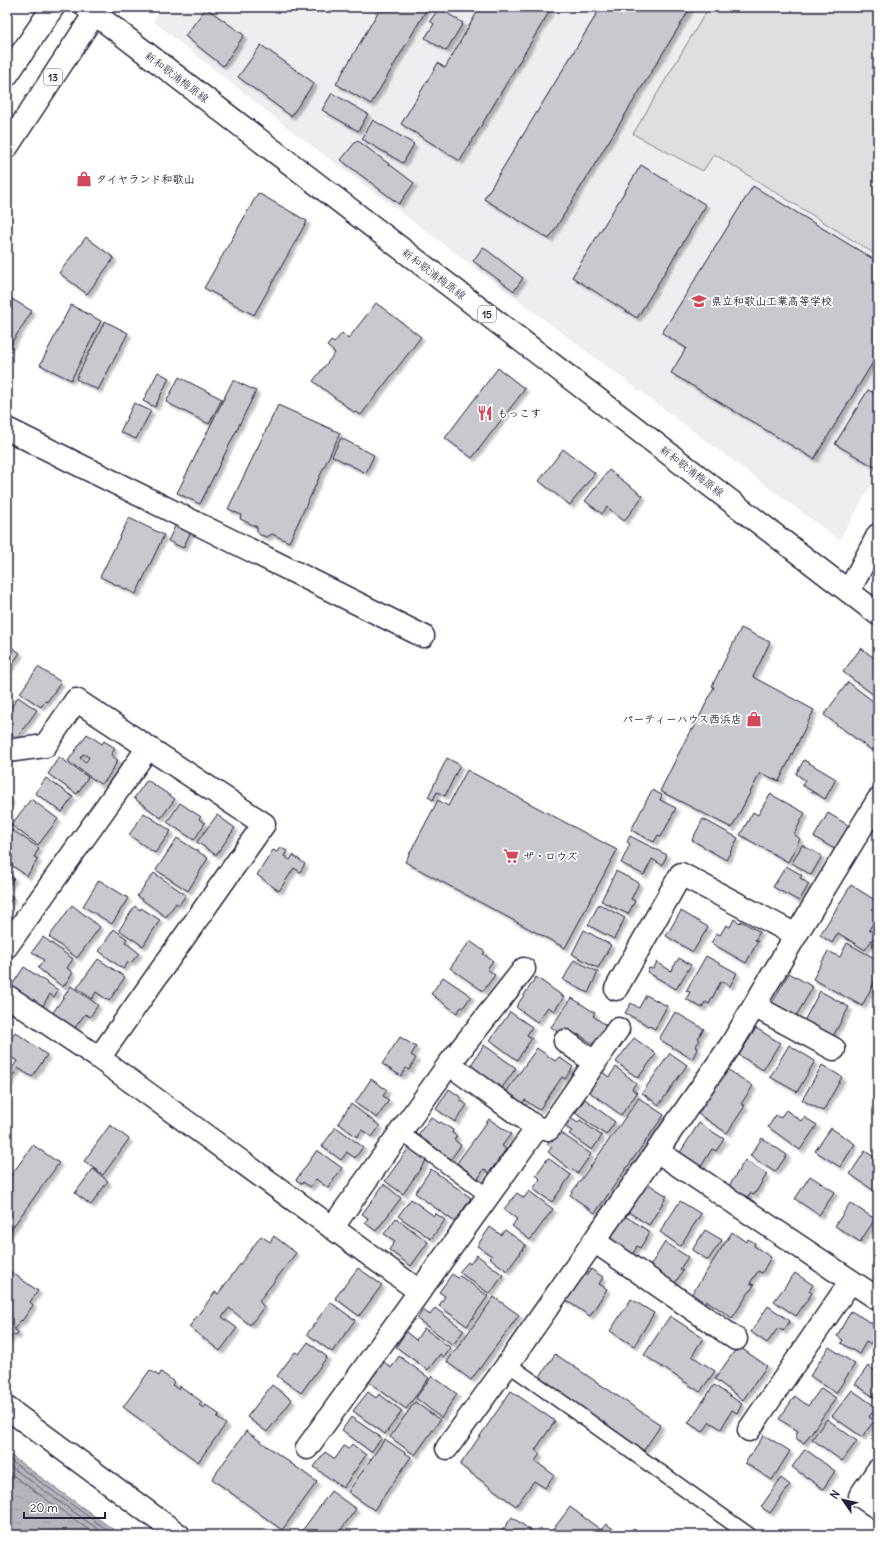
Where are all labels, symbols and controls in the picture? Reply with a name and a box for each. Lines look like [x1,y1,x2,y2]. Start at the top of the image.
street label: 新和歌浦梅原線 [142,48,212,106]
road number: 13 [44,69,62,85]
shop icon: タイヤランド和歌山 [75,170,93,188]
place label: タイヤランド和歌山 [96,172,195,186]
street label: 新和歌浦梅原線 [399,245,469,303]
school or university icon: 県立和歌山工業高等学校 [690,292,708,310]
place label: 県立和歌山工業高等学校 [711,294,832,308]
road number: 15 [478,306,496,322]
restaurant icon: もっこす [476,404,494,422]
place label: もっこす [497,406,541,420]
street label: 新和歌浦梅原線 [657,442,727,500]
shop icon: パーティーハウス西浜店 [745,710,763,728]
place label: パーティーハウス西浜店 [622,712,742,726]
supermarket icon: ザ・ロウズ [502,847,520,865]
place label: ザ・ロウズ [523,849,577,863]
north arrow [823,1480,863,1520]
text: N [827,1487,843,1501]
scale bar [24,1494,105,1520]
text: 20 m [30,1500,58,1515]

